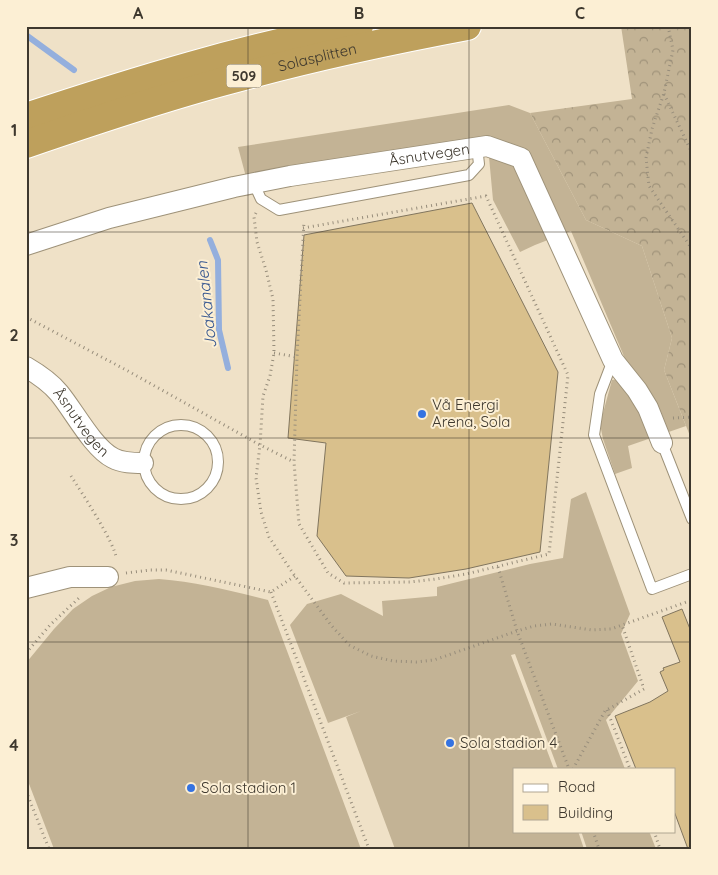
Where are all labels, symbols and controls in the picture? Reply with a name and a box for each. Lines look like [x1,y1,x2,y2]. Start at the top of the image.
text: A [133,3,144,23]
text: B [354,3,364,23]
text: C [575,3,585,23]
street label: Solasplitten [276,39,358,76]
road number: 509 [226,64,262,88]
text: 1 [11,120,17,140]
street label: Åsnutvegen [387,139,471,170]
water label: Joakanalen [191,260,221,350]
text: 2 [9,325,19,345]
street label: Åsnutvegen [49,384,113,461]
place label: Vå Energi Arena, Sola [432,395,510,431]
marker: Vå Energi Arena, Sola [416,408,428,420]
text: 3 [10,530,18,550]
place label: Sola stadion 4 [460,733,557,752]
text: 4 [9,735,19,755]
marker: Sola stadion 4 [444,737,456,749]
legend [513,768,676,832]
text: Road [558,777,595,796]
place label: Sola stadion 1 [201,778,296,797]
marker: Sola stadion 1 [185,782,197,794]
text: Building [558,803,613,822]

